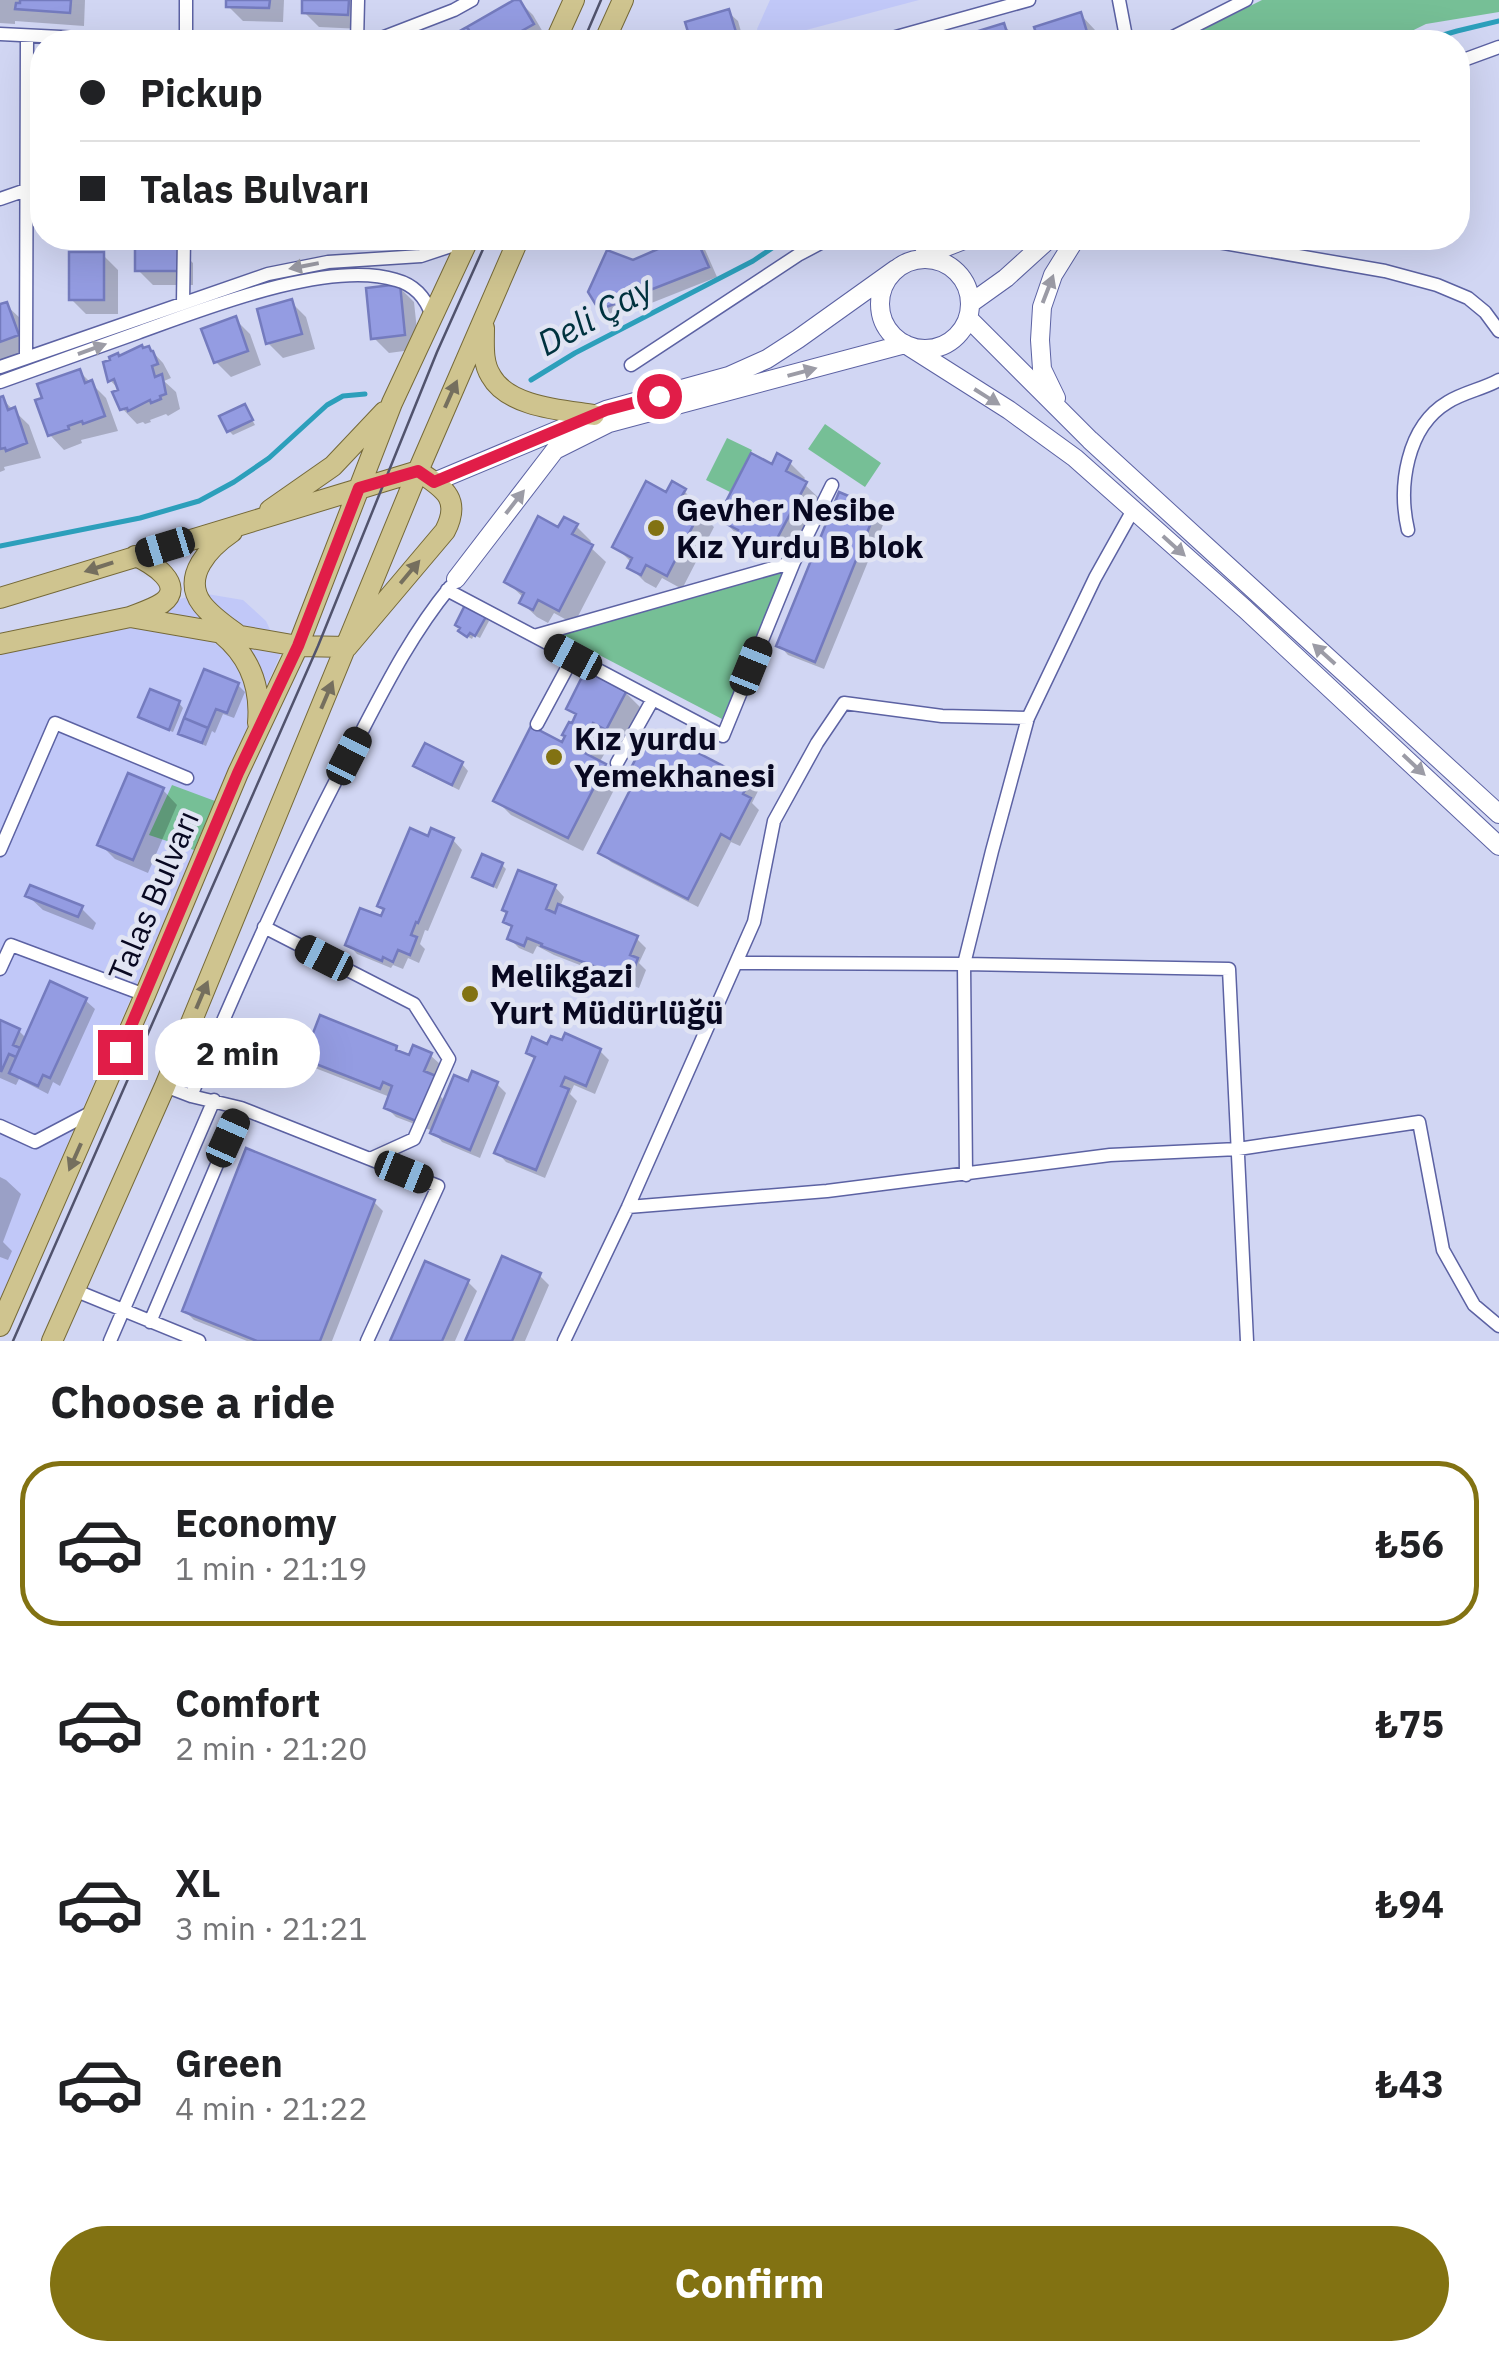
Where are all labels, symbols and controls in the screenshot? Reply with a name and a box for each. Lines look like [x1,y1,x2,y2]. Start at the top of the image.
text: Pickup [140,68,263,117]
text: Talas Bulvarı [140,164,370,213]
one-way arrow [288,259,319,274]
water label: Deli Çay [529,264,662,366]
one-way arrow [1041,274,1056,304]
one-way arrow [77,341,107,356]
one-way arrow [787,364,818,380]
route start [637,374,682,419]
one-way arrow [443,379,459,409]
one-way arrow [973,387,1001,405]
place label: Gevher Nesibe Kız Yurdu B blok [676,488,924,567]
one-way arrow [505,489,525,515]
marker: Gevher Nesibe Kız Yurdu B blok [645,517,667,539]
car [132,524,198,570]
one-way arrow [1161,534,1186,556]
one-way arrow [398,560,420,585]
one-way arrow [83,561,113,576]
car [539,630,607,684]
car [726,633,776,699]
one-way arrow [1312,643,1336,666]
one-way arrow [319,680,335,710]
place label: Kız yurdu Yemekhanesi [574,717,776,796]
car [322,722,376,790]
marker: Kız yurdu Yemekhanesi [543,746,565,768]
one-way arrow [1402,753,1426,776]
street label: Talas Bulvarı [98,804,208,988]
car [290,931,358,985]
place label: Melikgazi Yurt Müdürlüğü [490,954,724,1033]
one-way arrow [195,980,211,1010]
marker: Melikgazi Yurt Müdürlüğü [459,983,481,1005]
callout: 2 min [155,1017,320,1087]
route end [98,1030,143,1075]
text: 2 min [196,1032,279,1074]
car [202,1104,254,1172]
one-way arrow [66,1143,83,1172]
car [371,1147,437,1197]
text: Choose a ride [50,1372,335,1430]
text: Economy [175,1498,337,1547]
icon: car [55,1499,145,1589]
text: ₺56 [1375,1519,1444,1568]
text: 1 min · 21:19 [175,1547,368,1589]
text: Comfort [175,1678,320,1727]
icon: car [55,1679,145,1769]
text: ₺75 [1375,1699,1444,1748]
text: 2 min · 21:20 [175,1727,368,1769]
text: XL [175,1858,221,1907]
icon: car [55,1859,145,1949]
text: ₺94 [1375,1879,1444,1928]
text: 3 min · 21:21 [175,1907,368,1949]
text: Green [175,2038,283,2087]
icon: car [55,2039,145,2129]
text: ₺43 [1375,2059,1444,2108]
text: 4 min · 21:22 [175,2087,368,2129]
button: Confirm [50,2226,1449,2341]

